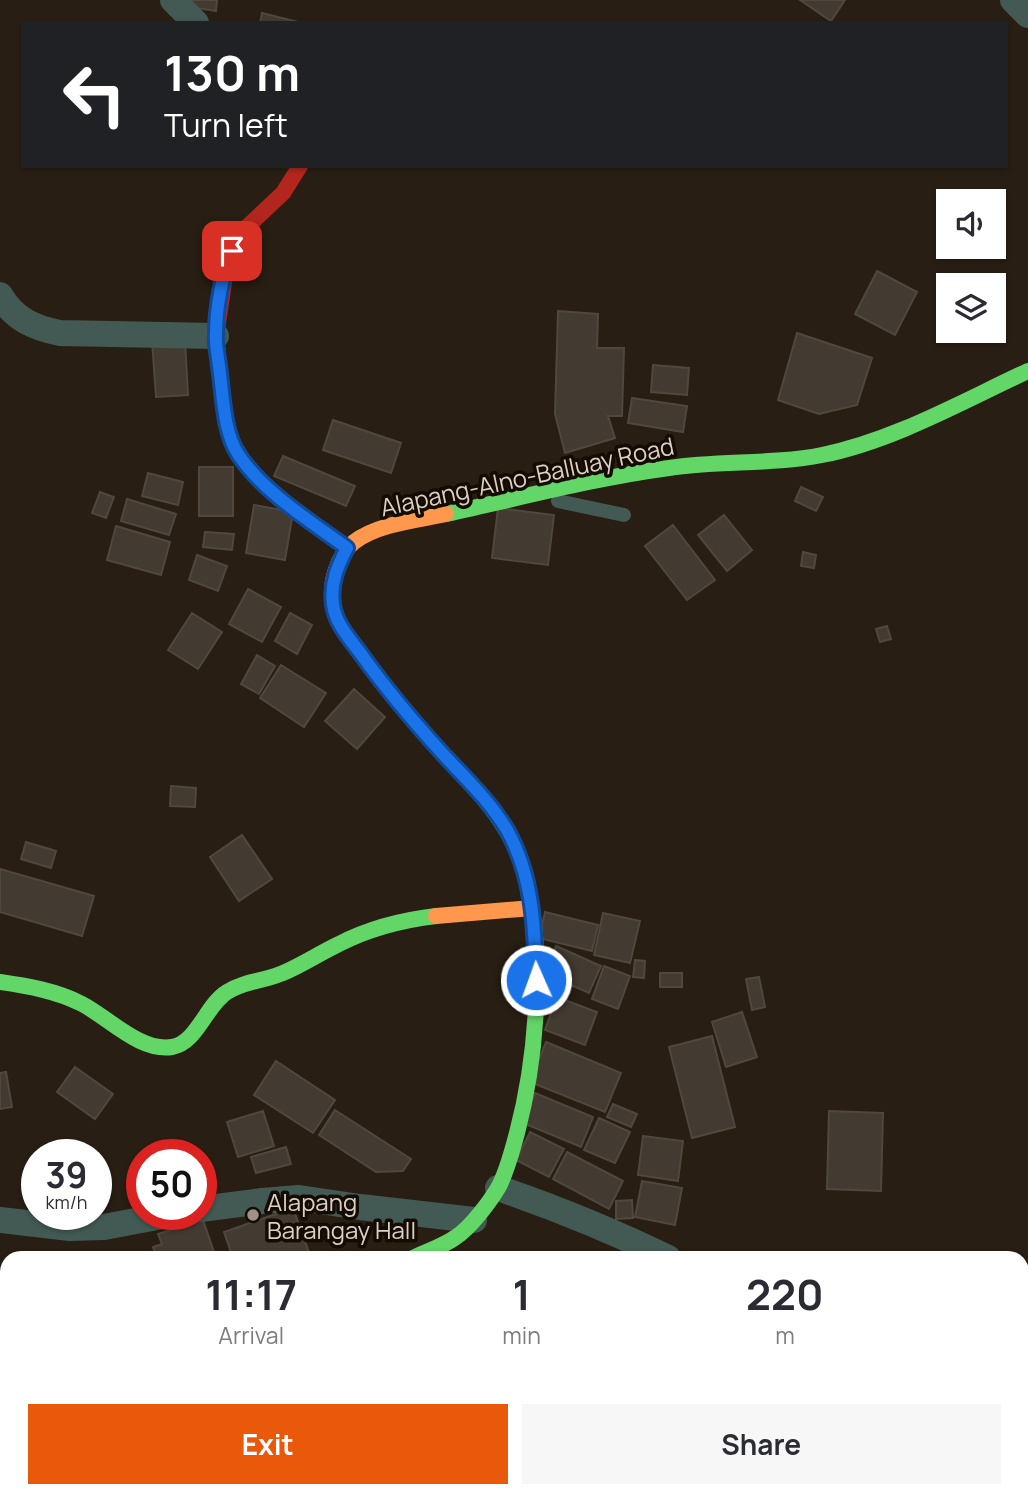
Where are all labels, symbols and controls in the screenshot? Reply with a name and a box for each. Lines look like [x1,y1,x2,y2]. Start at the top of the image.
text: 130 m [164,39,300,106]
icon: left [49,49,140,140]
text: Turn left [164,103,288,147]
map controls [936,189,1006,343]
button: sound [936,189,1006,259]
pin [202,221,262,281]
icon: arrive [213,232,251,270]
button: layers [936,273,1006,343]
street label: Alapang-Alno-Balluay Road [377,429,677,523]
position arrow [499,943,573,1017]
speed limit sign: 50 [126,1139,217,1230]
text: 39 [45,1151,88,1199]
place label: Alapang Barangay Hall [267,1185,416,1246]
text: km/h [46,1190,87,1214]
marker: Alapang Barangay Hall [245,1207,261,1223]
text: 11:17 [205,1265,297,1323]
text: 1 [512,1265,531,1323]
text: 220 [746,1265,824,1323]
text: Arrival [218,1319,284,1351]
text: min [502,1319,541,1351]
text: m [775,1319,795,1351]
button: Exit [28,1404,508,1484]
button: Share [522,1404,1001,1484]

